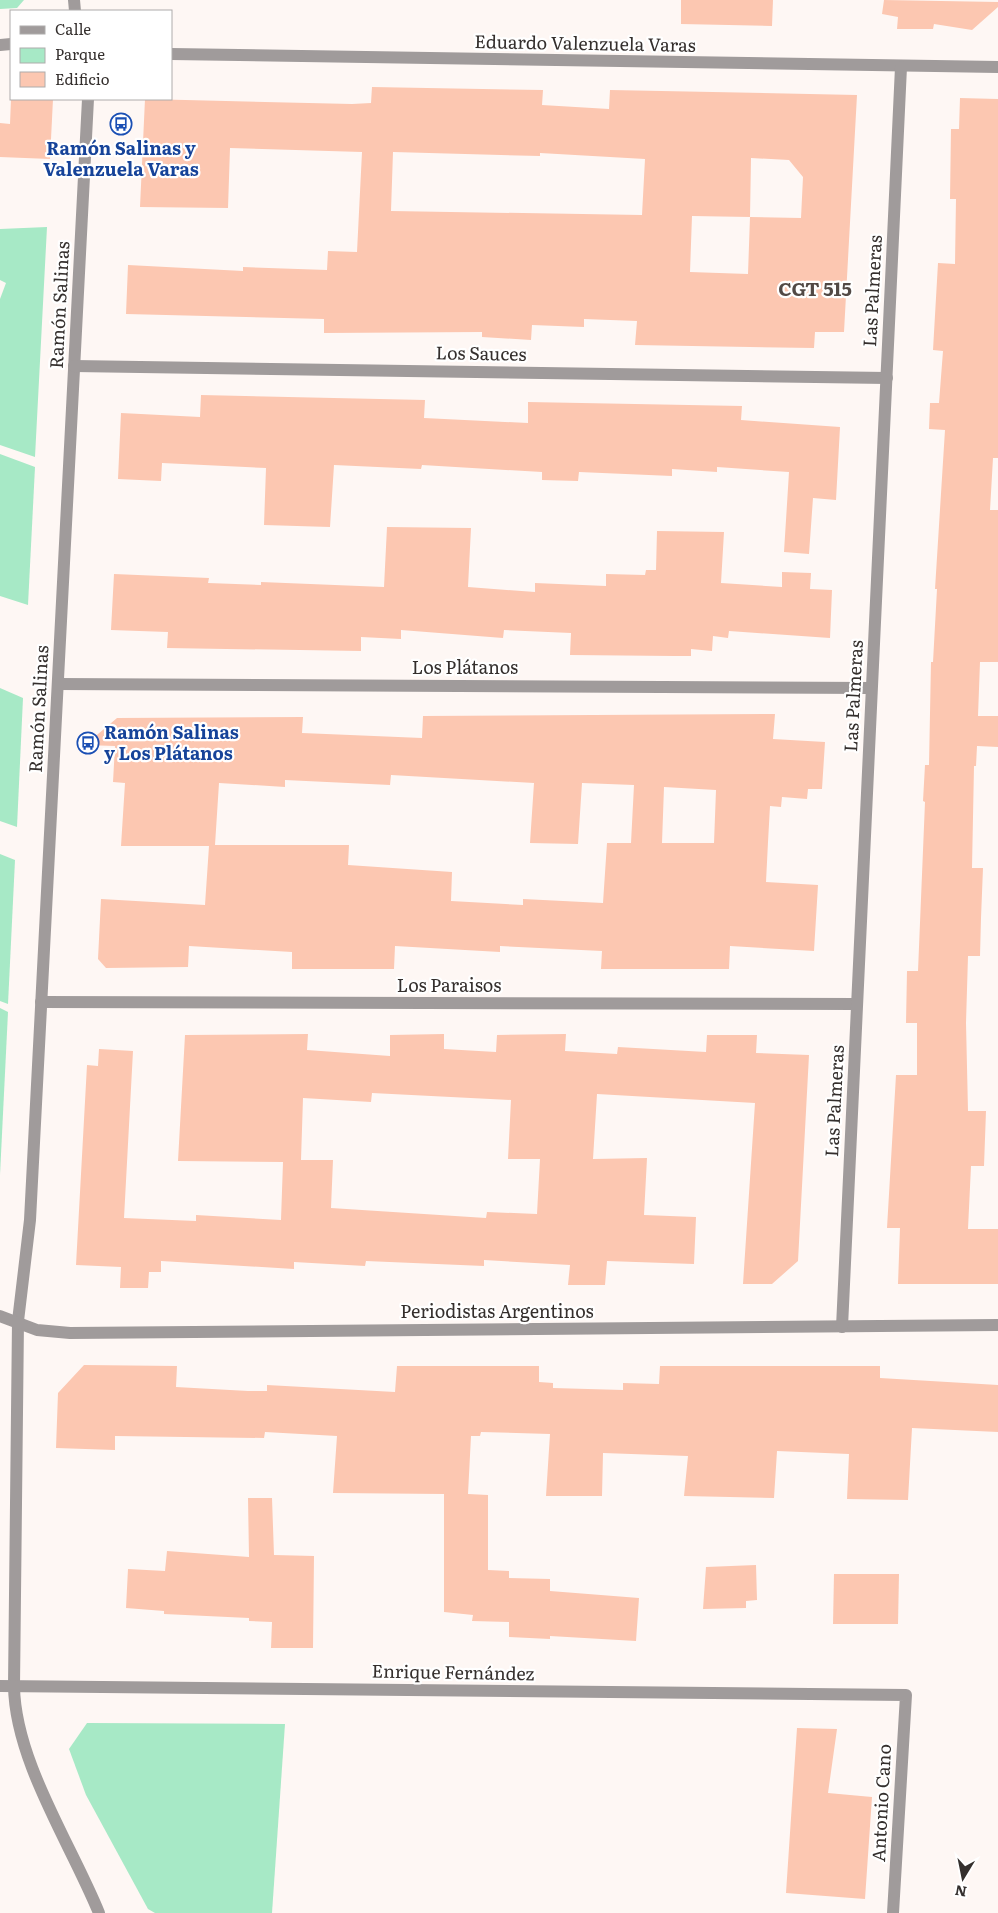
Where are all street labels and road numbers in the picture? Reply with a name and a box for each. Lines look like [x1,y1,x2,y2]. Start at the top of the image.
street label: Eduardo Valenzuela Varas [474,27,696,58]
street label: Las Palmeras [855,234,888,347]
street label: Ramón Salinas [42,241,75,369]
street label: Los Sauces [435,338,527,367]
street label: Las Palmeras [836,639,869,752]
street label: Ramón Salinas [21,645,54,773]
street label: Los Plátanos [412,653,518,680]
street label: Los Paraisos [397,971,501,998]
street label: Las Palmeras [817,1044,850,1157]
street label: Periodistas Argentinos [400,1297,594,1324]
street label: Enrique Fernández [371,1657,535,1686]
street label: Antonio Cano [864,1743,897,1863]

